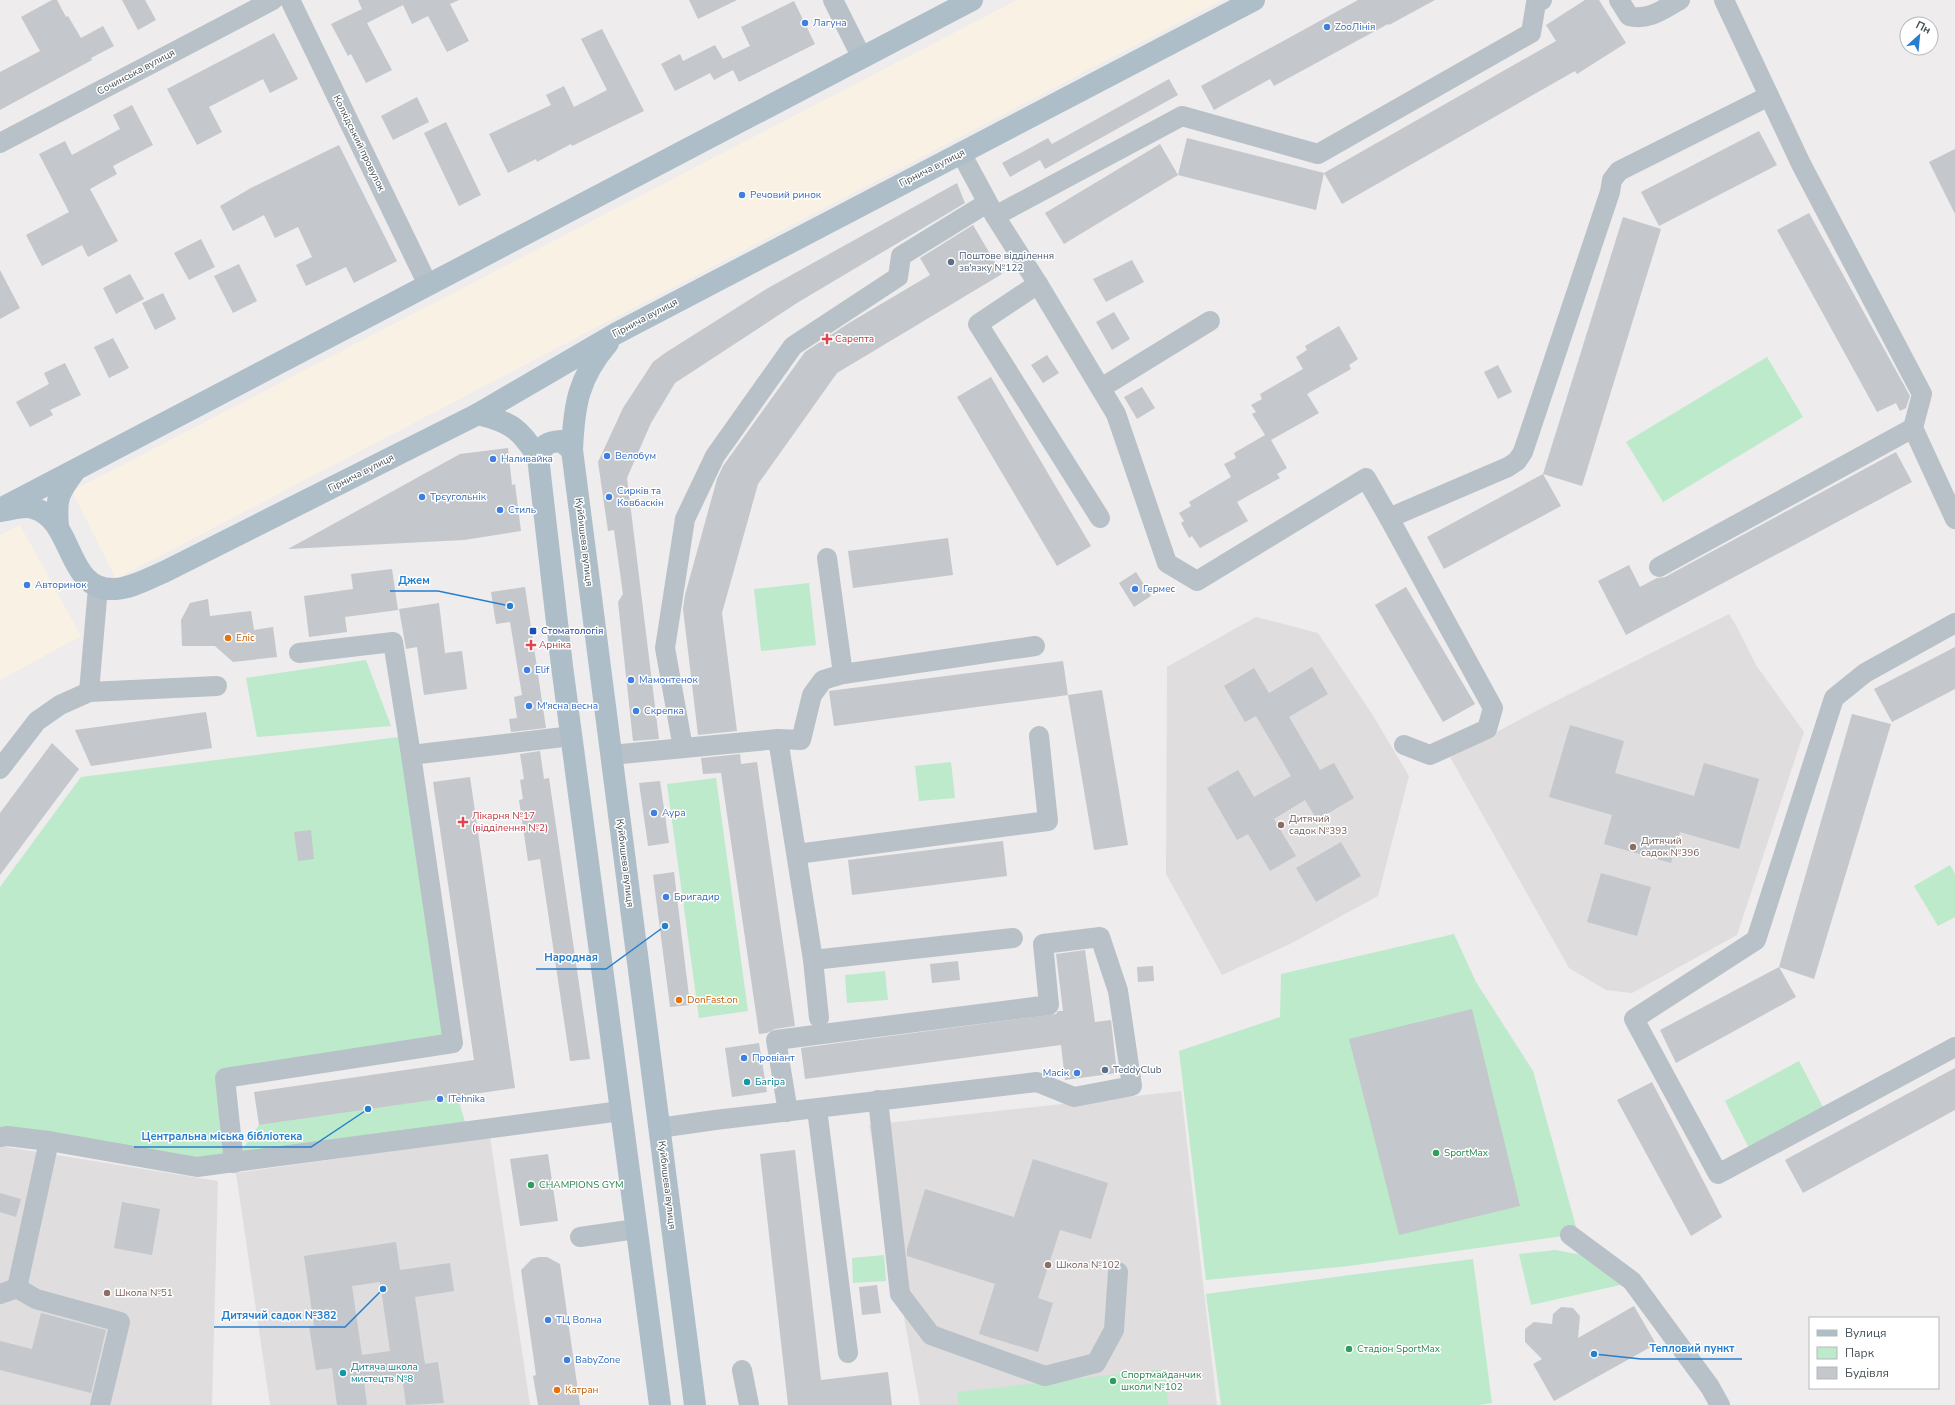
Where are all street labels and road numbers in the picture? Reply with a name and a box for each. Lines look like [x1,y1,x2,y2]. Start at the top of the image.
street label: Сочинська вулиця [95,46,177,98]
street label: Колхідський провулок [330,93,389,194]
street label: Гірнича вулиця [897,145,967,191]
street label: Гірнича вулиця [610,295,680,341]
street label: Гірнича вулиця [326,450,396,496]
street label: Куйбишева вулиця [572,497,596,587]
street label: Куйбишева вулиця [613,818,637,908]
street label: Куйбишева вулиця [655,1140,679,1230]

